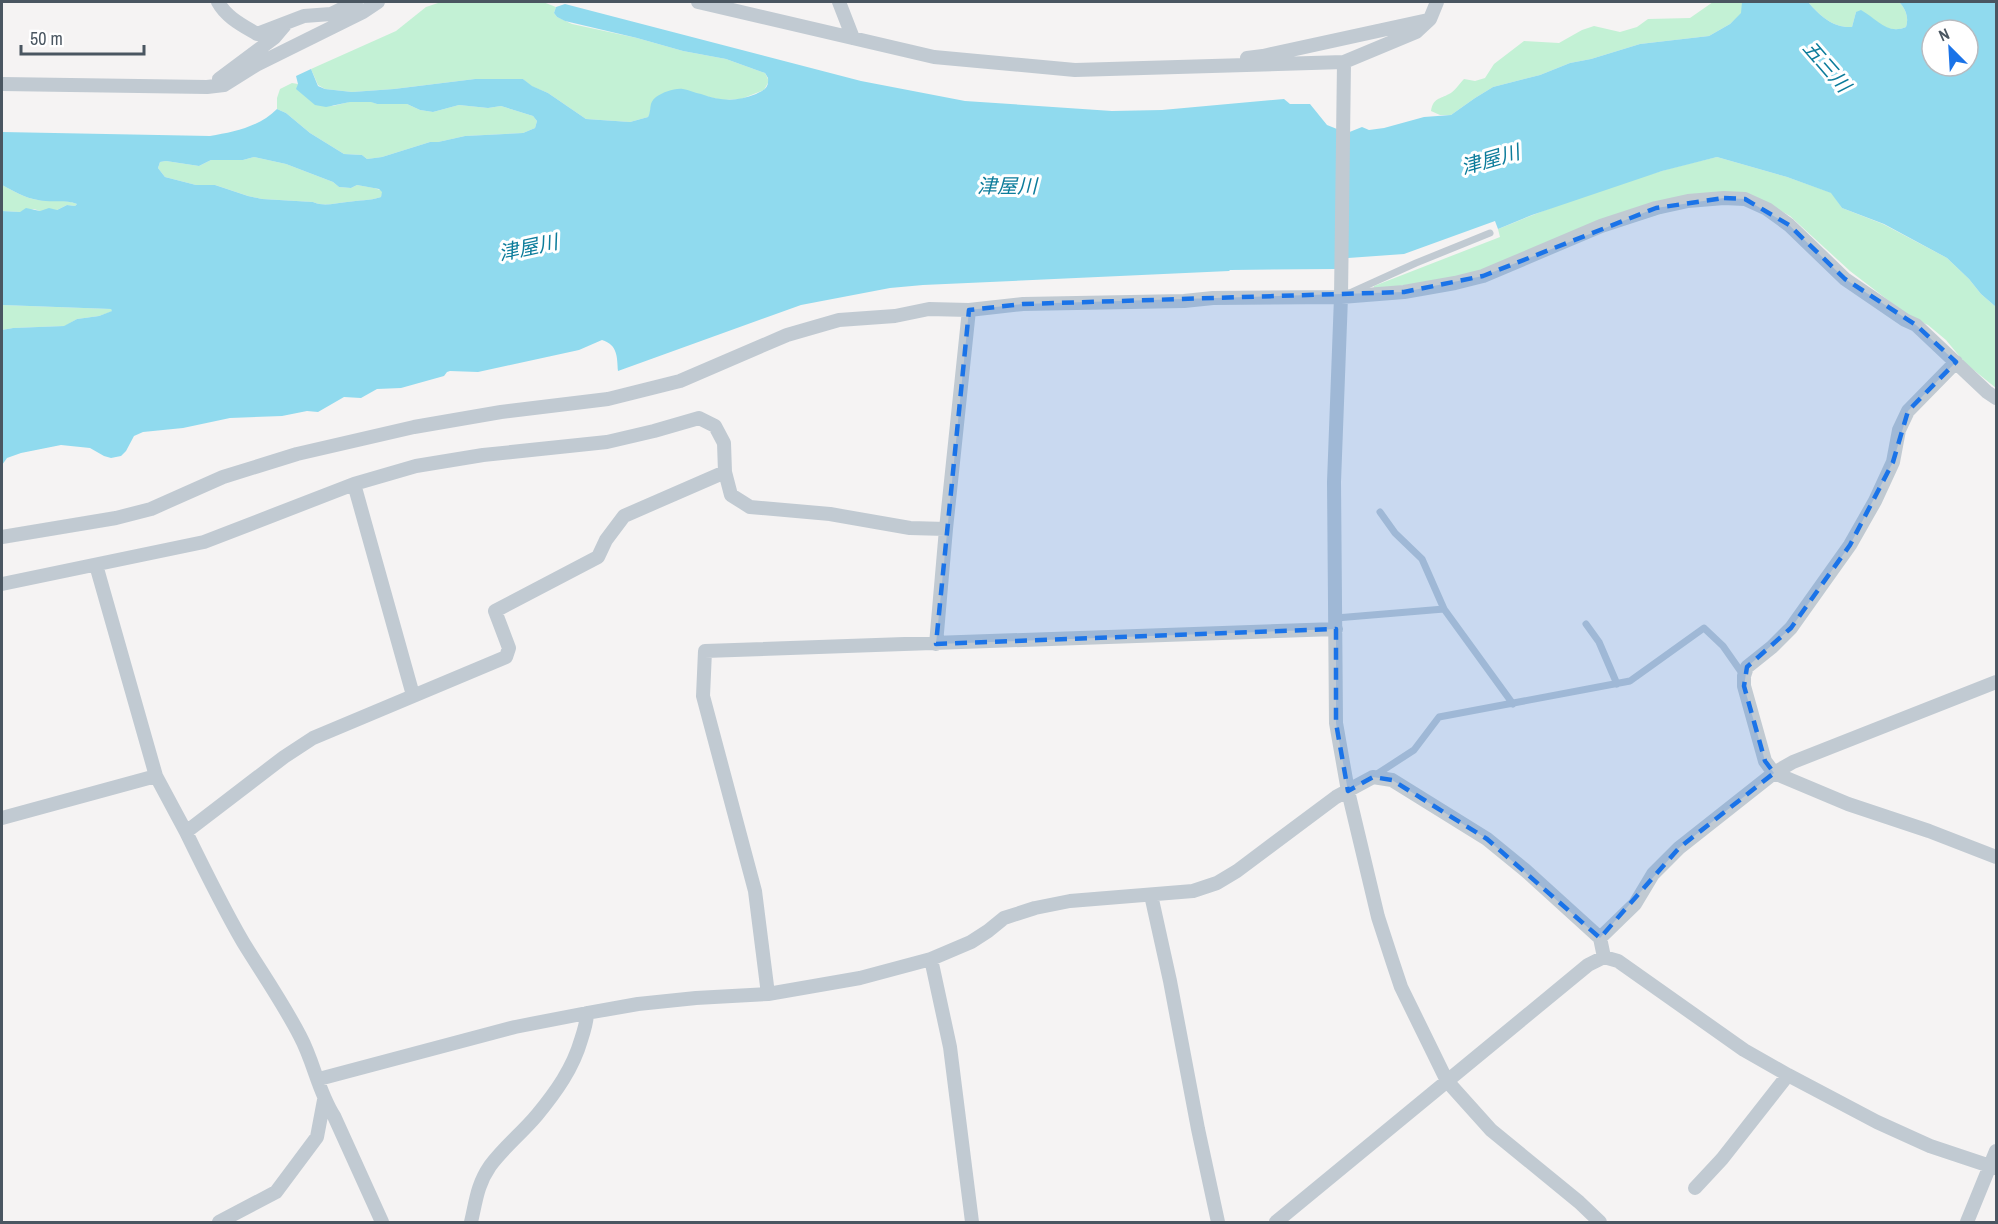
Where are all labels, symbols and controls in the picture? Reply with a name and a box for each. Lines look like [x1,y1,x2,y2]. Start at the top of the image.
scale bar [21,18,144,56]
north arrow [1920,18,1980,78]
text: N [1935,22,1953,46]
text: 50 m [30,26,63,51]
water label: 五三川 [1797,35,1858,99]
water label: 津屋川 [1457,137,1524,180]
water label: 津屋川 [977,172,1039,199]
water label: 津屋川 [496,227,562,266]

